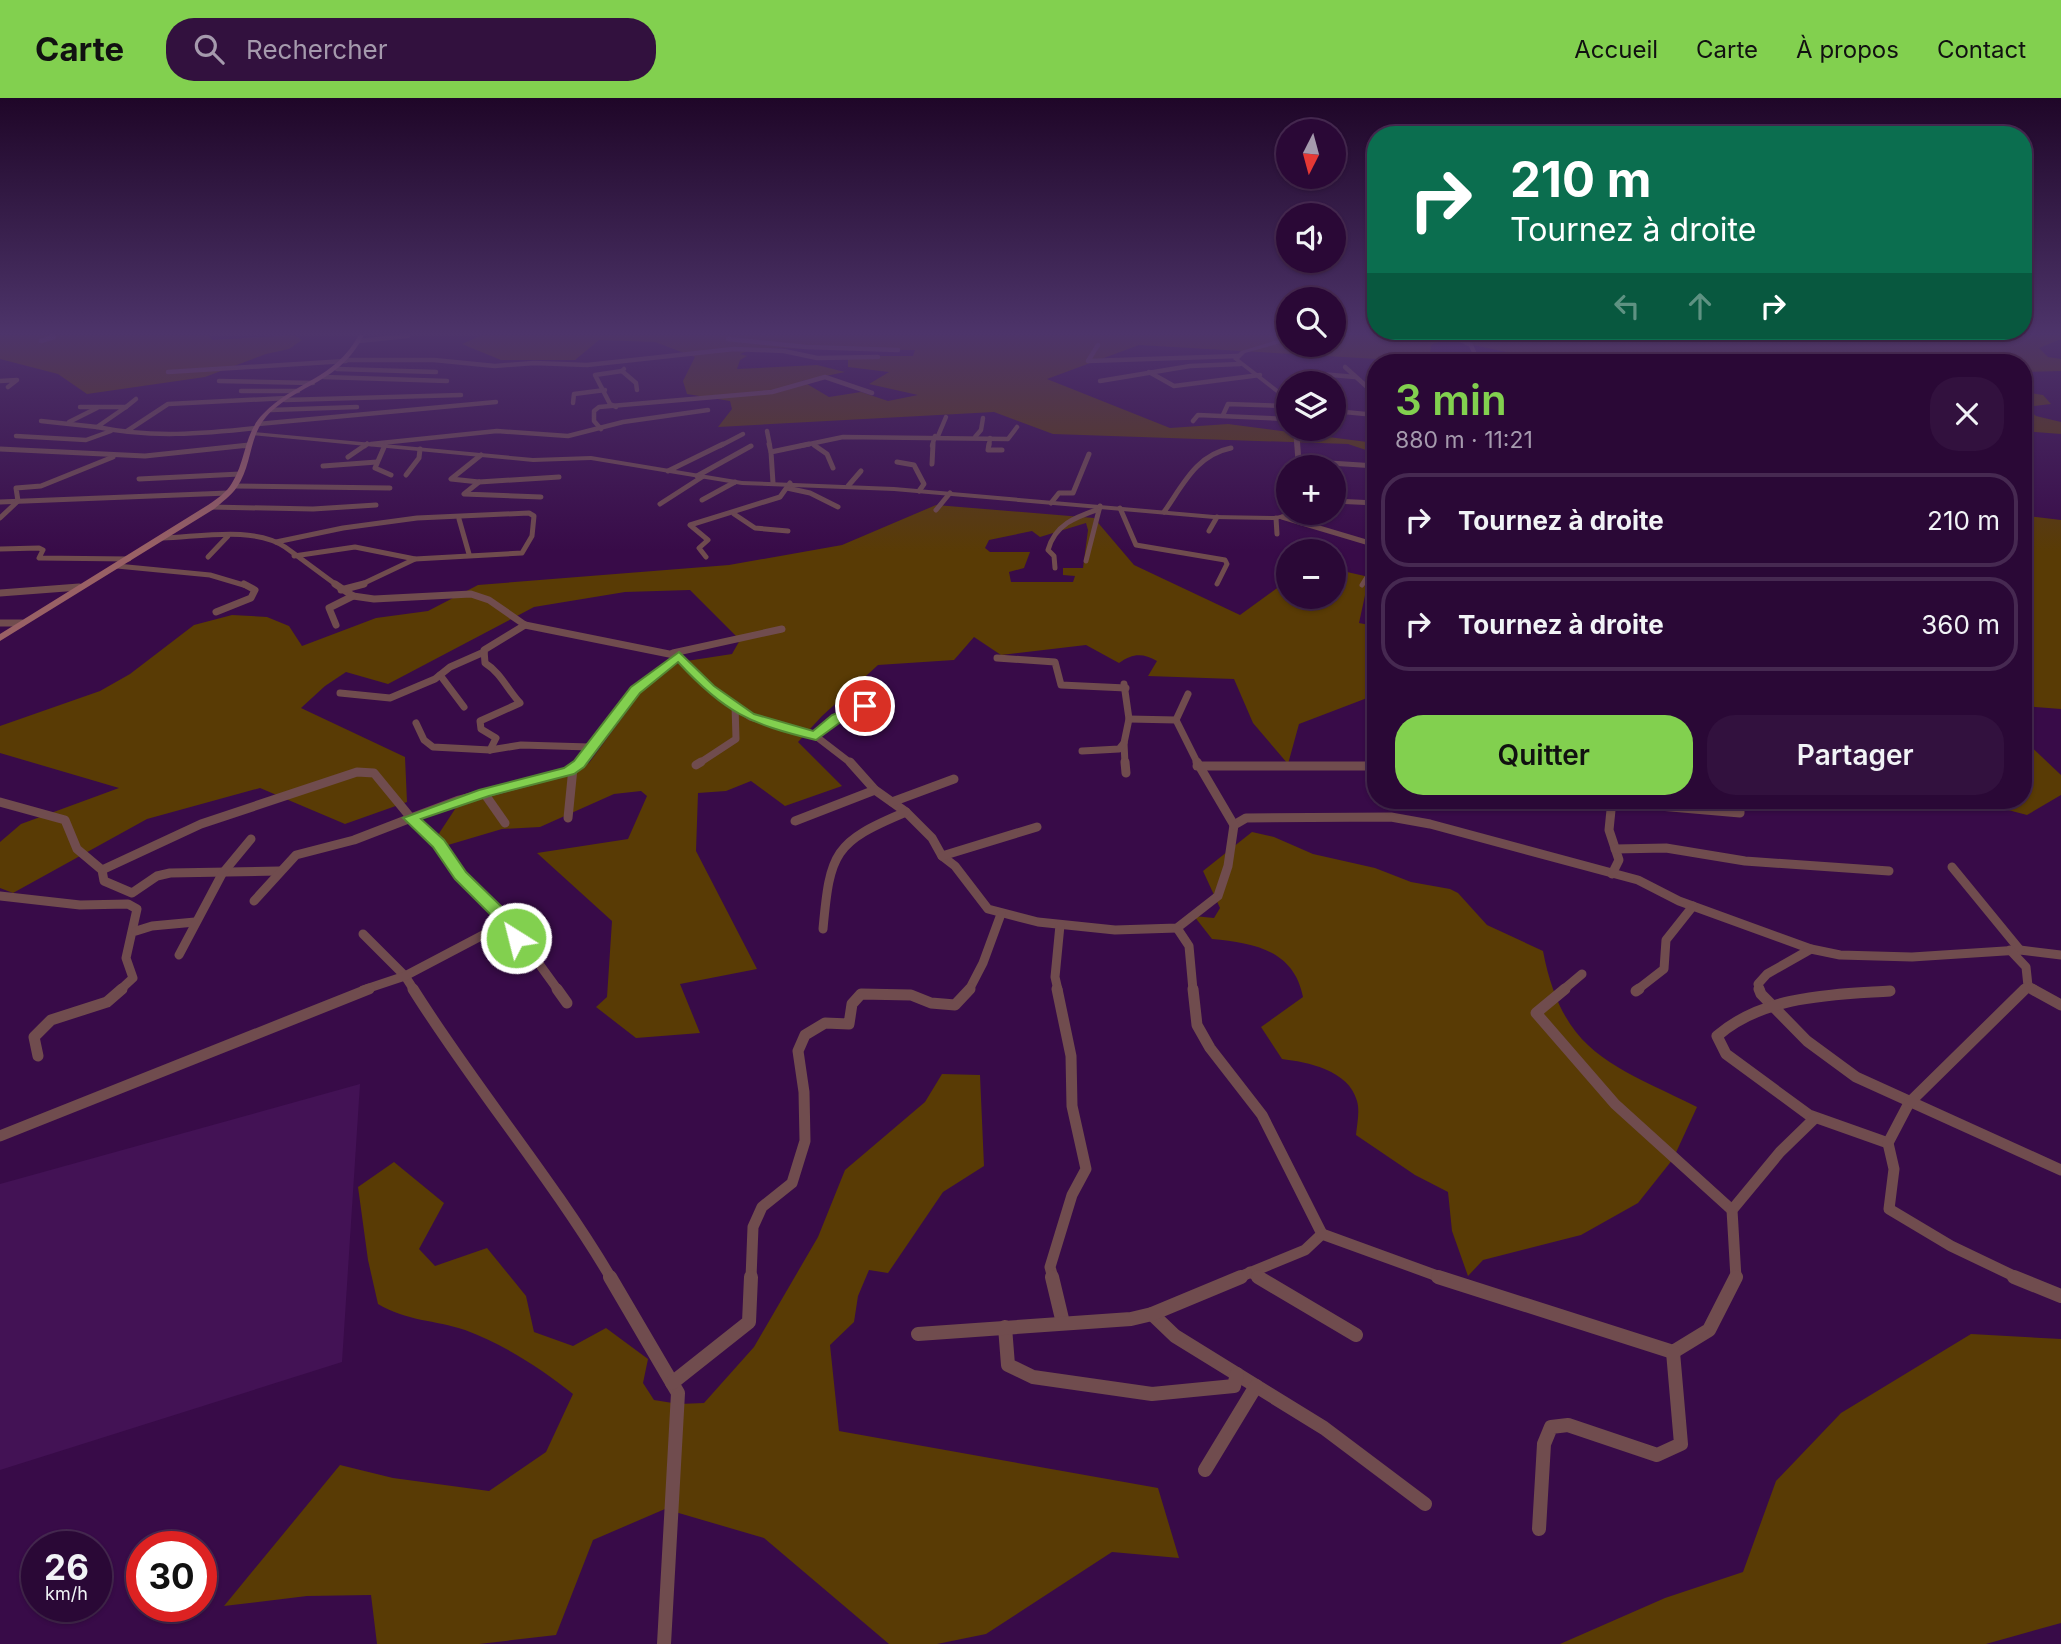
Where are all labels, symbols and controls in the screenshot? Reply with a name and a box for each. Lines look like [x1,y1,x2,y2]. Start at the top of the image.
search box [166,18,656,81]
text: Carte [35,29,124,69]
icon: search [190,30,228,68]
text: Rechercher [246,34,388,65]
text: Accueil [1574,35,1658,64]
text: Carte [1696,35,1758,64]
text: À propos [1796,35,1899,64]
text: Contact [1937,35,2026,64]
north arrow [1276,119,1346,189]
map controls [1276,119,1346,609]
text: 210 m [1510,150,1651,209]
icon: right [1395,154,1486,245]
button: sound [1276,203,1346,273]
text: Tournez à droite [1510,210,1756,249]
button: search [1276,287,1346,357]
icon: left [1608,287,1646,325]
icon: ahead [1681,287,1719,325]
icon: right [1754,287,1792,325]
button: layers [1276,371,1346,441]
text: 3 min [1395,374,1507,425]
button: close [1930,377,2004,451]
text: 880 m · 11:21 [1395,426,1533,454]
button: + [1276,455,1346,525]
icon: right [1399,501,1437,539]
text: Tournez à droite [1458,505,1664,536]
text: 210 m [1927,505,2000,536]
button: − [1276,539,1346,609]
icon: right [1399,605,1437,643]
text: Tournez à droite [1458,609,1664,640]
text: 360 m [1921,609,2000,640]
pin [835,676,895,736]
icon: arrive [846,687,884,725]
button: Quitter [1395,715,1693,795]
button: Partager [1707,715,2004,795]
position arrow [479,901,553,975]
speed limit sign: 30 [126,1531,217,1622]
text: 26 [44,1546,89,1588]
text: km/h [45,1583,88,1604]

